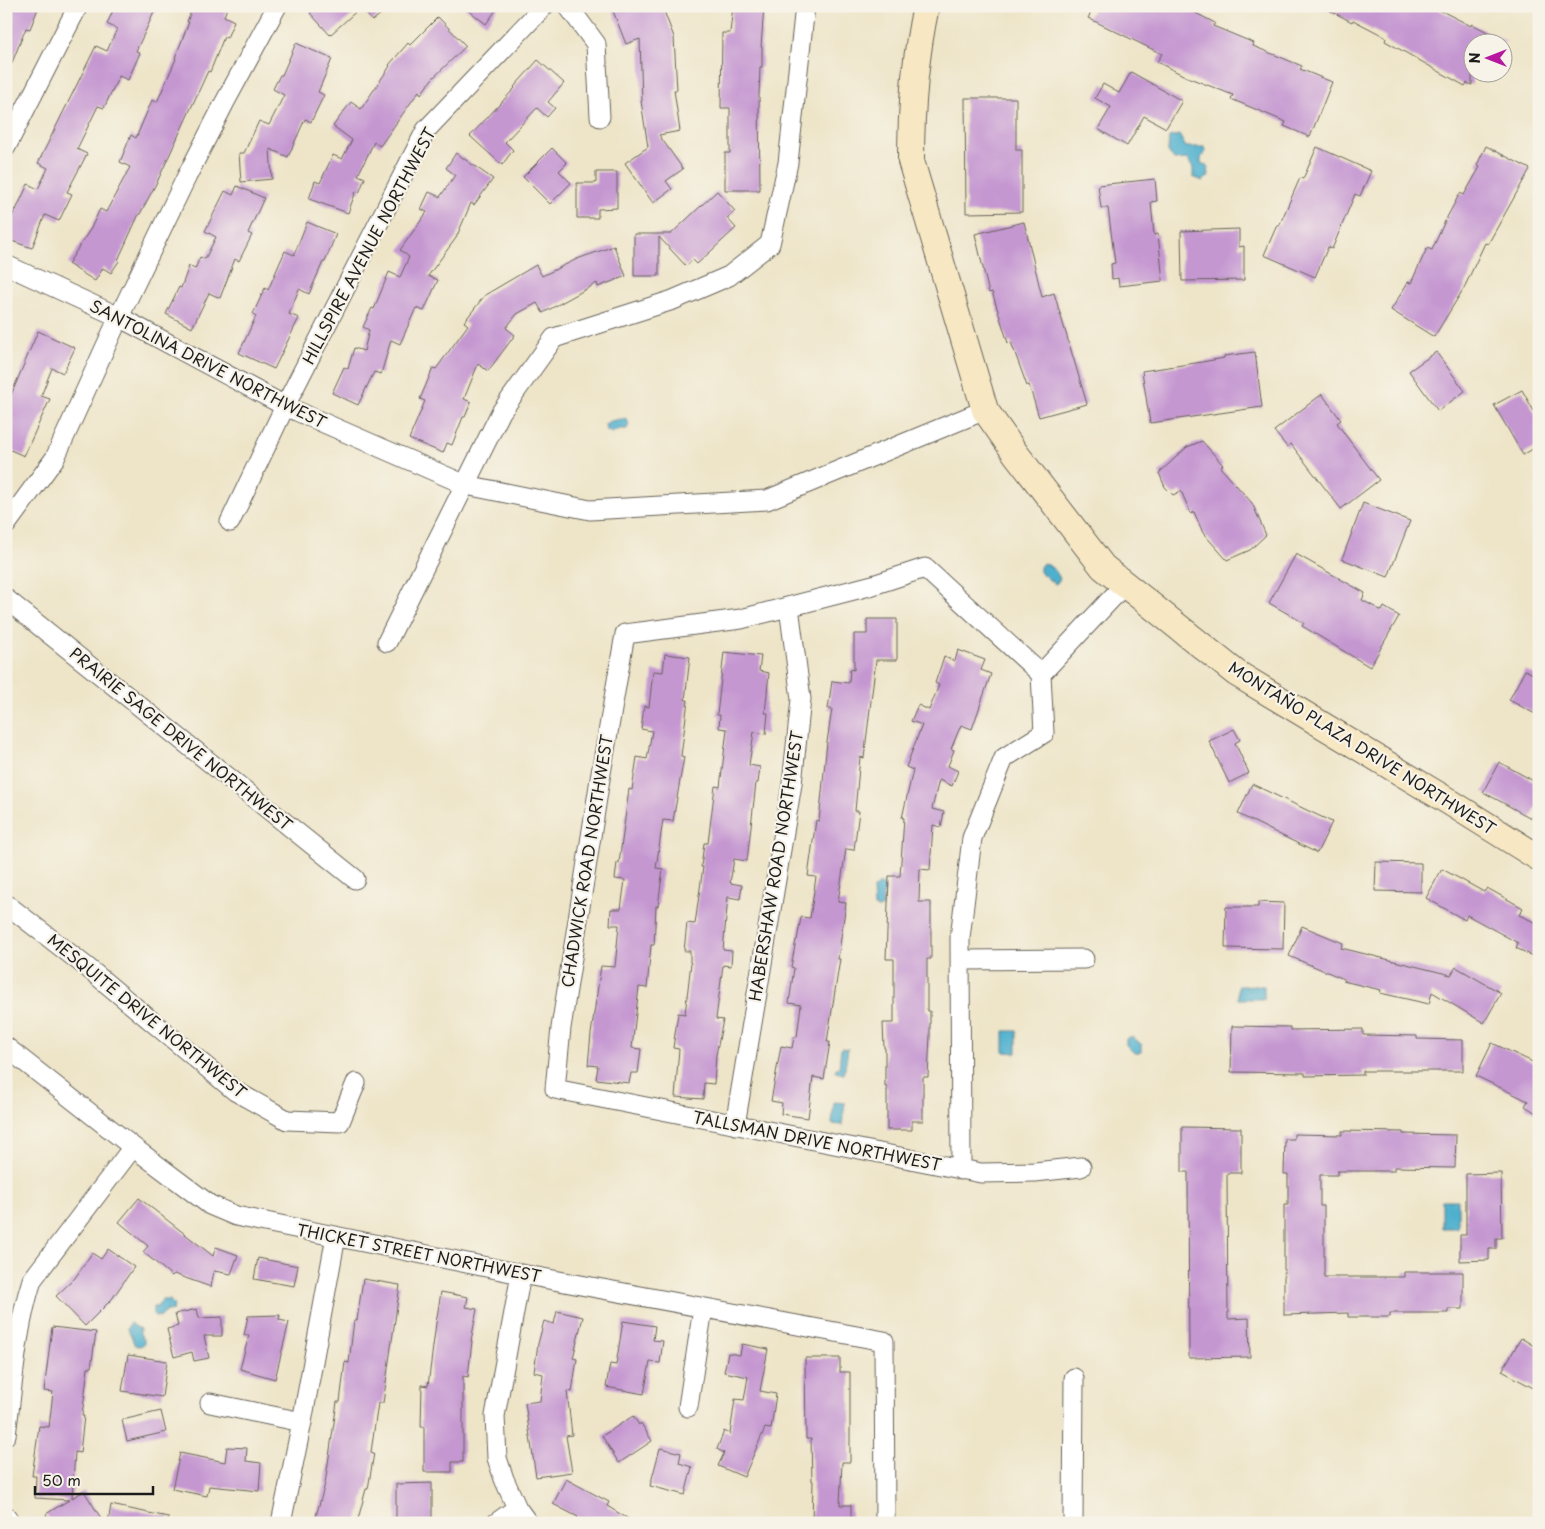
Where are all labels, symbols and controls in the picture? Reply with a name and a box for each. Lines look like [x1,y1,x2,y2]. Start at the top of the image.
north arrow [1462,32,1512,82]
text: N [1464,52,1485,64]
street label: HILLSPIRE AVENUE NORTHWEST [295,123,441,368]
street label: SANTOLINA DRIVE NORTHWEST [86,293,331,433]
street label: PRAIRIE SAGE DRIVE NORTHWEST [65,641,298,836]
street label: MONTAÑO PLAZA DRIVE NORTHWEST [1224,655,1501,840]
street label: HABERSHAW ROAD NORTHWEST [742,729,808,1003]
street label: CHADWICK ROAD NORTHWEST [554,733,618,989]
street label: MESQUITE DRIVE NORTHWEST [43,927,252,1103]
street label: TALLSMAN DRIVE NORTHWEST [691,1104,944,1176]
street label: THICKET STREET NORTHWEST [295,1217,543,1287]
scale bar [35,1464,152,1496]
text: 50 m [42,1468,81,1491]

